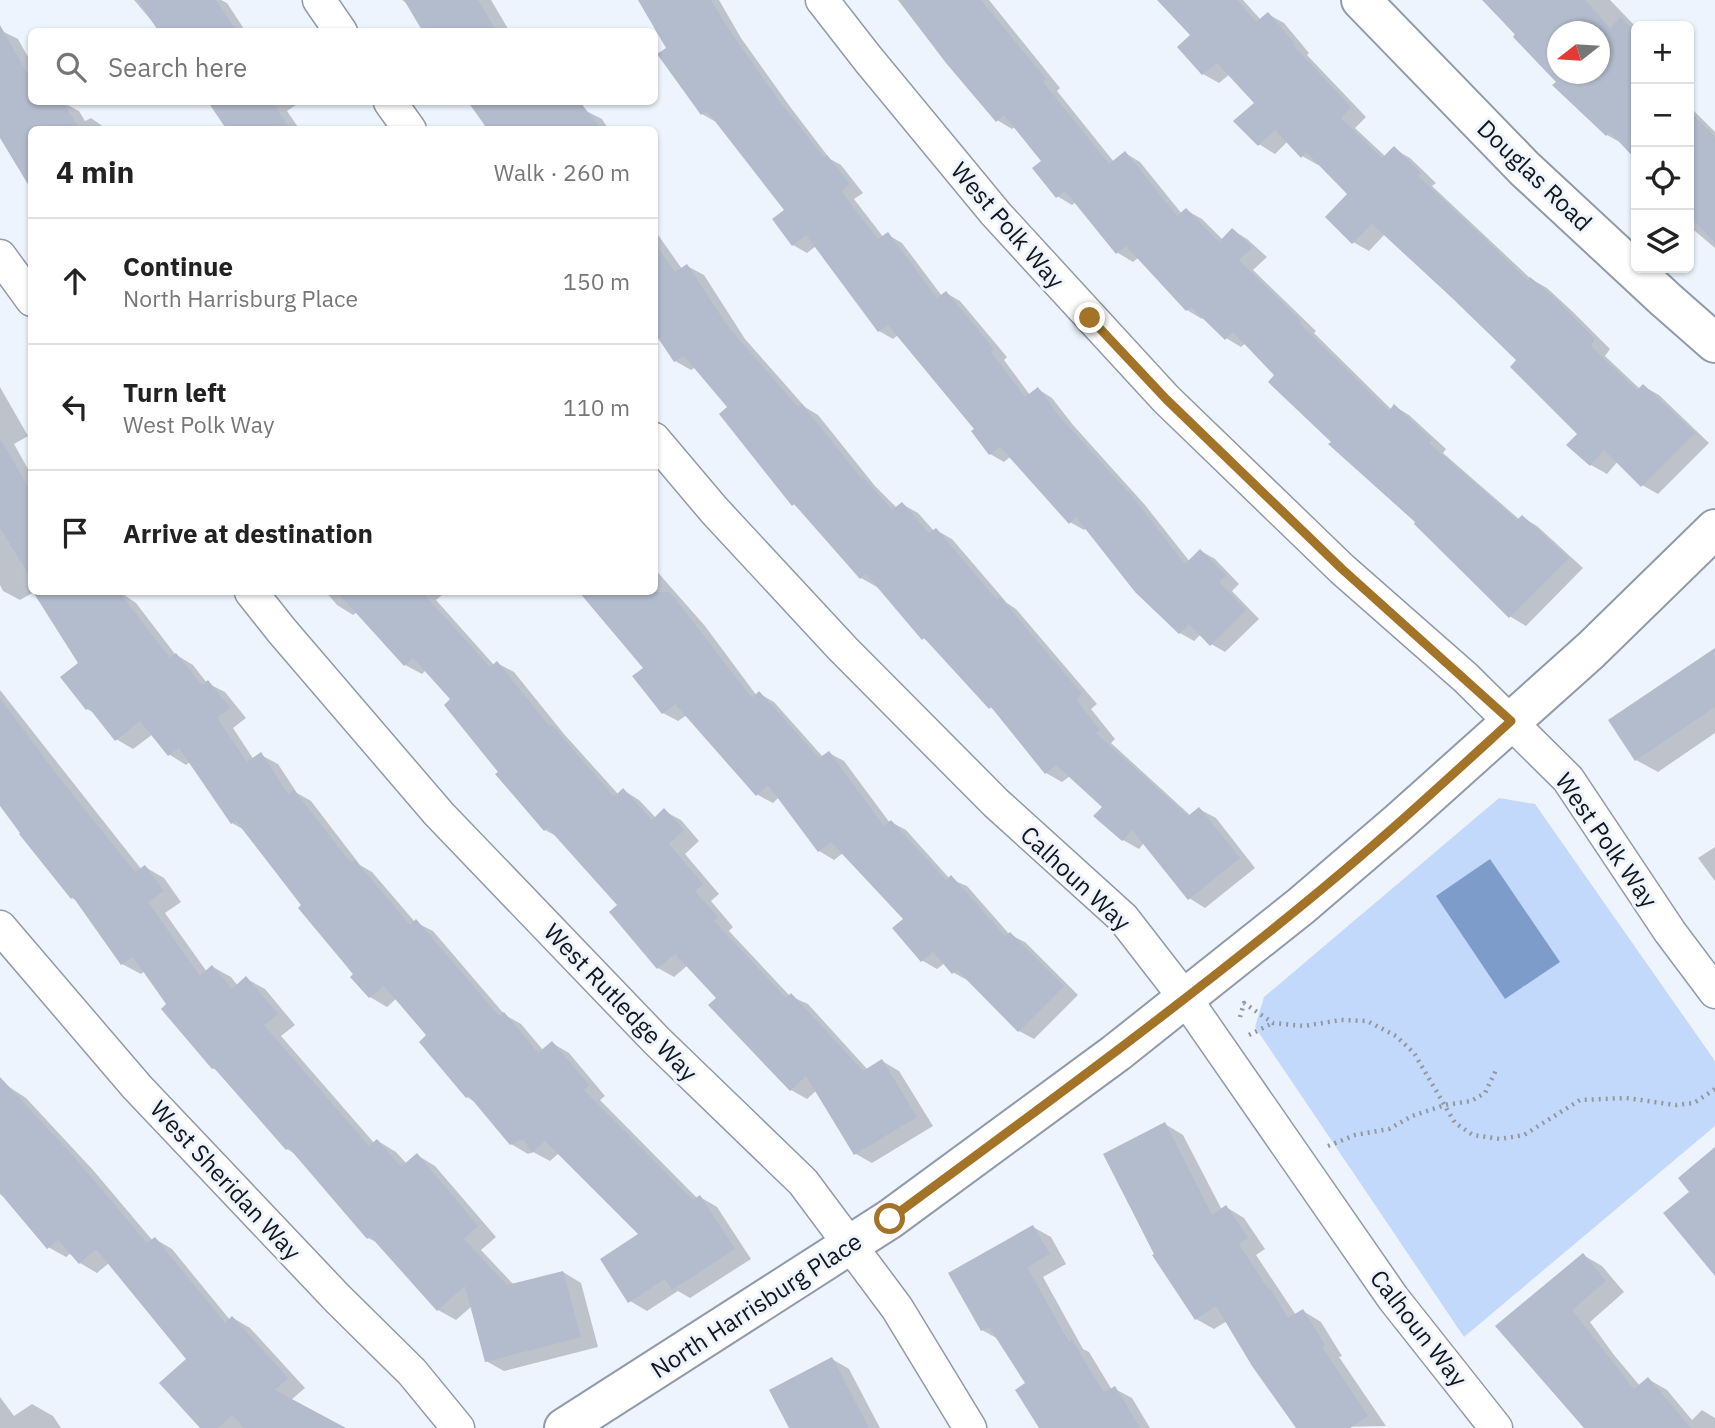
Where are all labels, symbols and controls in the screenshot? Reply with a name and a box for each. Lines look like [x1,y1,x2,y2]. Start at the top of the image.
north arrow [1547,21,1610,84]
map controls [1631,21,1694,273]
button: + [1631,21,1694,84]
search box [28,28,658,105]
icon: search [52,48,90,86]
text: Search here [108,50,247,84]
button: − [1631,84,1694,147]
street label: Douglas Road [1471,112,1599,238]
button: locate [1631,147,1694,210]
text: 4 min [56,152,134,191]
street label: West Polk Way [944,155,1072,295]
text: Walk · 260 m [494,157,630,187]
button: layers [1631,210,1694,273]
text: Continue [123,249,233,283]
icon: ahead [56,262,94,300]
text: 150 m [563,266,630,296]
text: North Harrisburg Place [123,283,358,313]
route end [1074,302,1105,333]
text: Turn left [123,375,226,409]
icon: left [56,388,94,426]
text: 110 m [563,392,630,422]
text: West Polk Way [123,409,274,439]
icon: arrive [56,514,94,552]
text: Arrive at destination [123,516,373,550]
street label: West Polk Way [1549,766,1665,914]
street label: Calhoun Way [1014,819,1138,937]
street label: West Rutledge Way [537,916,705,1088]
street label: West Sheridan Way [144,1093,308,1267]
route start [874,1203,905,1234]
street label: North Harrisburg Place [644,1225,868,1385]
street label: Calhoun Way [1363,1263,1475,1393]

